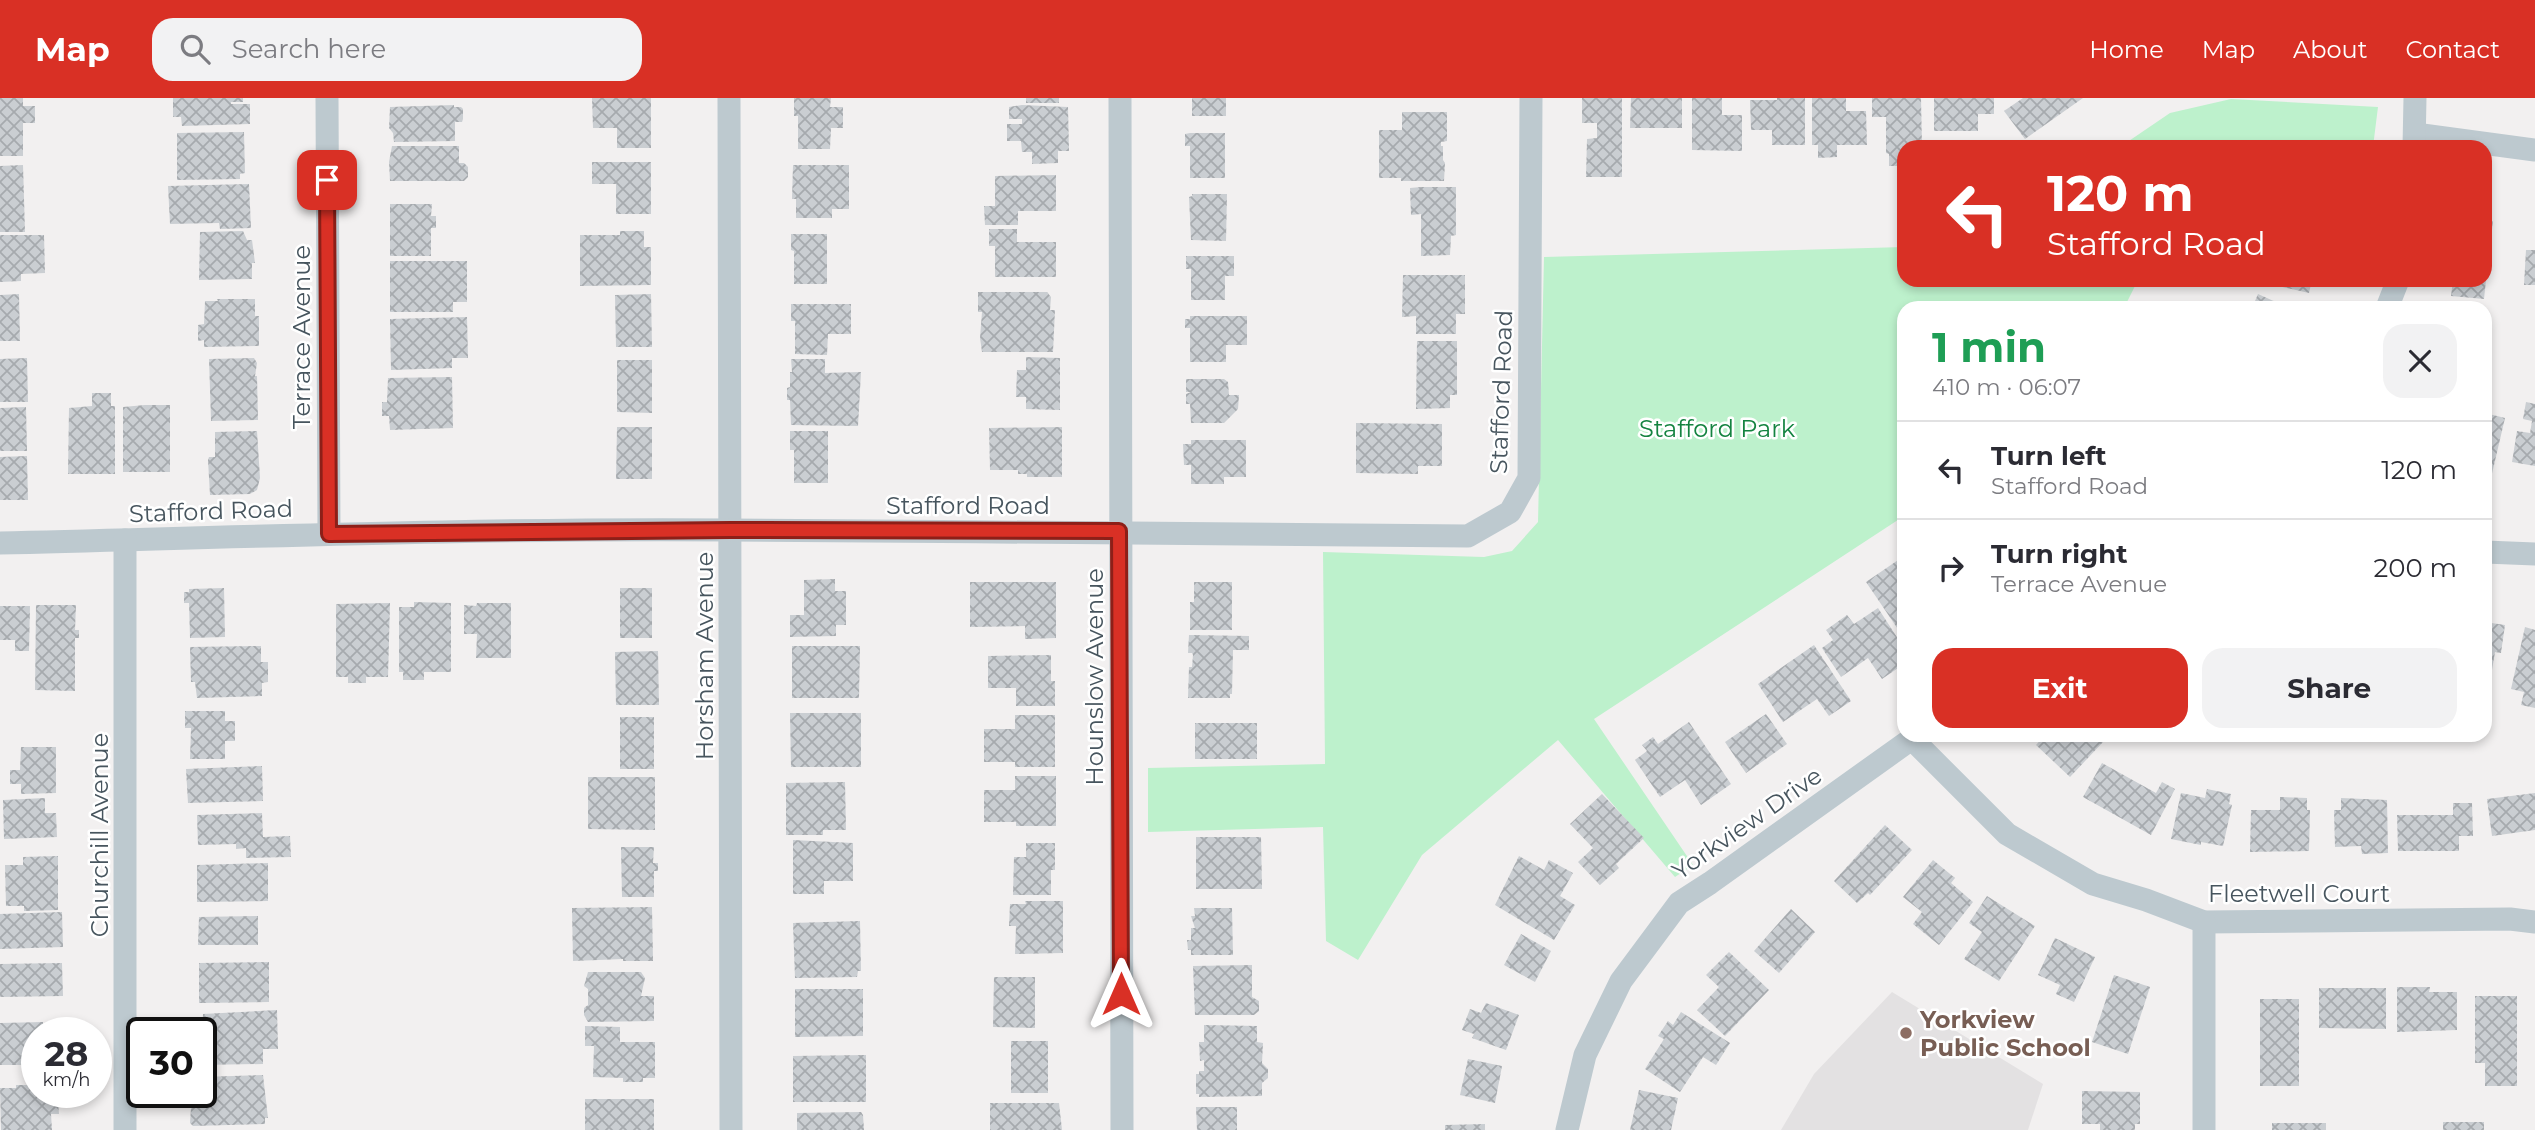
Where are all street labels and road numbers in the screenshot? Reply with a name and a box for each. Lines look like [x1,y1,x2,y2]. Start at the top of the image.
street label: Terrace Avenue [287,245,316,429]
street label: Stafford Road [1484,310,1518,474]
street label: Stafford Road [886,491,1050,520]
street label: Stafford Road [129,494,293,528]
street label: Horsham Avenue [690,552,719,760]
street label: Hounslow Avenue [1080,568,1109,786]
street label: Churchill Avenue [85,733,114,937]
street label: Yorkview Drive [1667,761,1827,885]
street label: Fleetwell Court [2208,879,2390,908]

